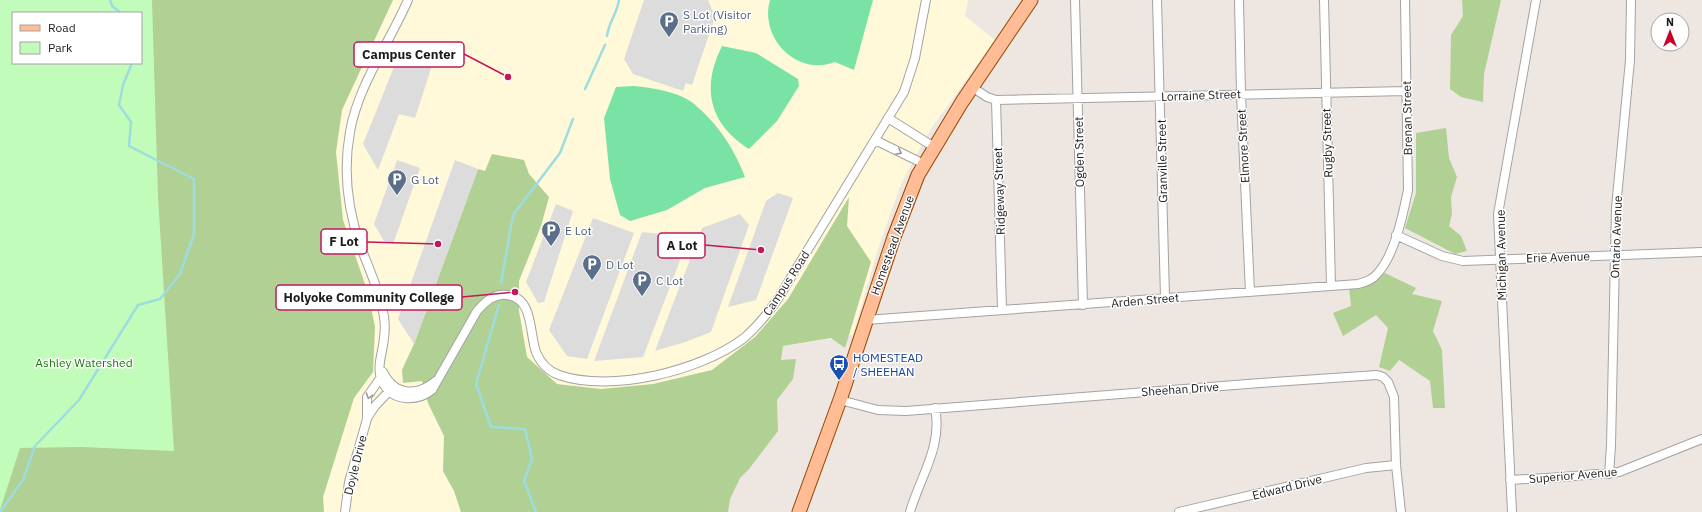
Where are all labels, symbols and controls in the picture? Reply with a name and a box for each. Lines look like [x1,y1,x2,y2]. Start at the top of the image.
place label: S Lot (Visitor Parking) [683,7,752,36]
parking icon: S Lot (Visitor Parking) [658,10,680,38]
legend [12,12,142,64]
north arrow [1650,12,1690,52]
text: N [1666,15,1674,29]
text: Road [48,20,76,35]
text: Park [48,40,73,55]
callout: Campus Center [354,42,464,67]
text: Campus Center [362,46,456,63]
street label: Brenan Street [1399,81,1415,155]
street label: Lorraine Street [1161,86,1241,104]
street label: Rugby Street [1318,108,1336,178]
street label: Elmore Street [1234,109,1252,183]
street label: Ogden Street [1071,116,1087,188]
street label: Granville Street [1154,119,1170,203]
one-way arrow [895,147,903,155]
street label: Ridgeway Street [990,147,1008,235]
parking icon: G Lot [386,168,408,196]
place label: G Lot [411,172,439,187]
street label: Homestead Avenue [867,193,917,297]
street label: Ontario Avenue [1607,195,1625,279]
street label: Michigan Avenue [1493,209,1509,301]
parking icon: E Lot [540,219,562,247]
place label: E Lot [565,223,592,238]
callout: F Lot [321,229,367,254]
text: F Lot [329,233,359,250]
callout: A Lot [658,233,705,258]
text: A Lot [667,237,698,254]
street label: Campus Road [759,248,813,318]
street label: Erie Avenue [1526,248,1591,266]
parking icon: D Lot [581,253,603,281]
place label: D Lot [606,257,634,272]
parking icon: C Lot [631,269,653,297]
place label: C Lot [656,273,683,288]
callout: Holyoke Community College [276,285,462,310]
text: Holyoke Community College [284,289,454,306]
street label: Arden Street [1110,290,1180,310]
place label: HOMESTEAD / SHEEHAN [853,350,923,379]
bus stop icon: HOMESTEAD / SHEEHAN [828,353,850,381]
park label: Ashley Watershed [35,355,133,370]
street label: Sheehan Drive [1141,379,1220,399]
one-way arrow [366,393,374,400]
street label: Doyle Drive [340,433,370,497]
street label: Superior Avenue [1528,464,1618,486]
street label: Edward Drive [1251,471,1324,503]

